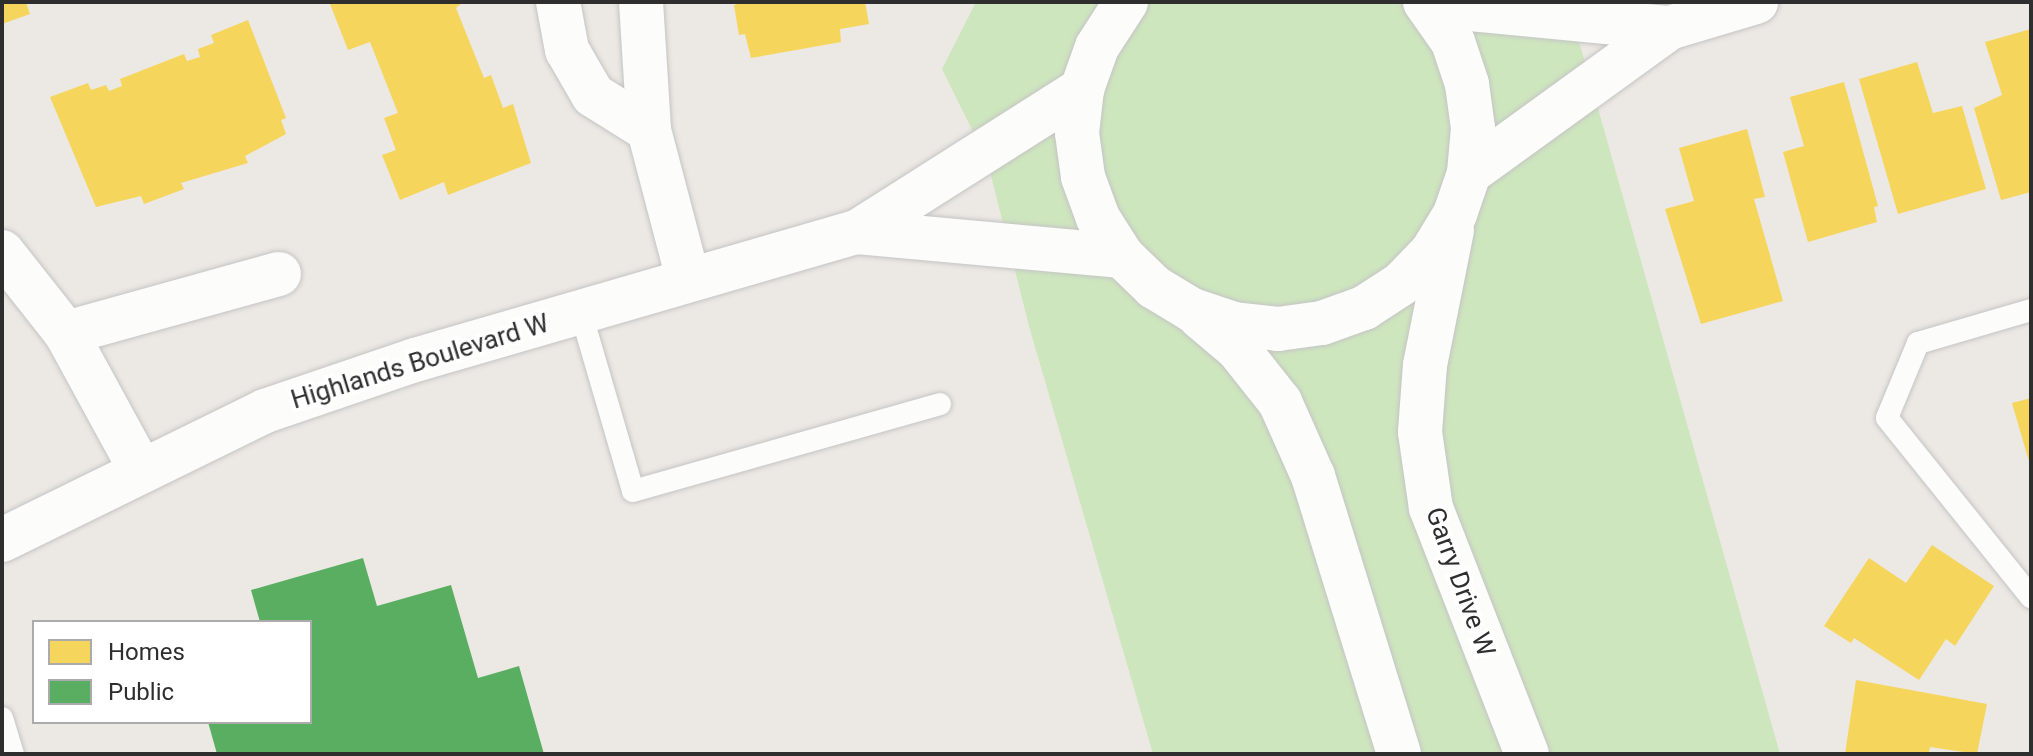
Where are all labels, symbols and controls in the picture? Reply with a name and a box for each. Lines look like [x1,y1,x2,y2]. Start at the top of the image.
street label: Highlands Boulevard W [287,308,553,416]
street label: Garry Drive W [1419,503,1501,661]
legend [32,620,312,724]
text: Homes [108,638,185,666]
text: Public [108,678,174,706]

